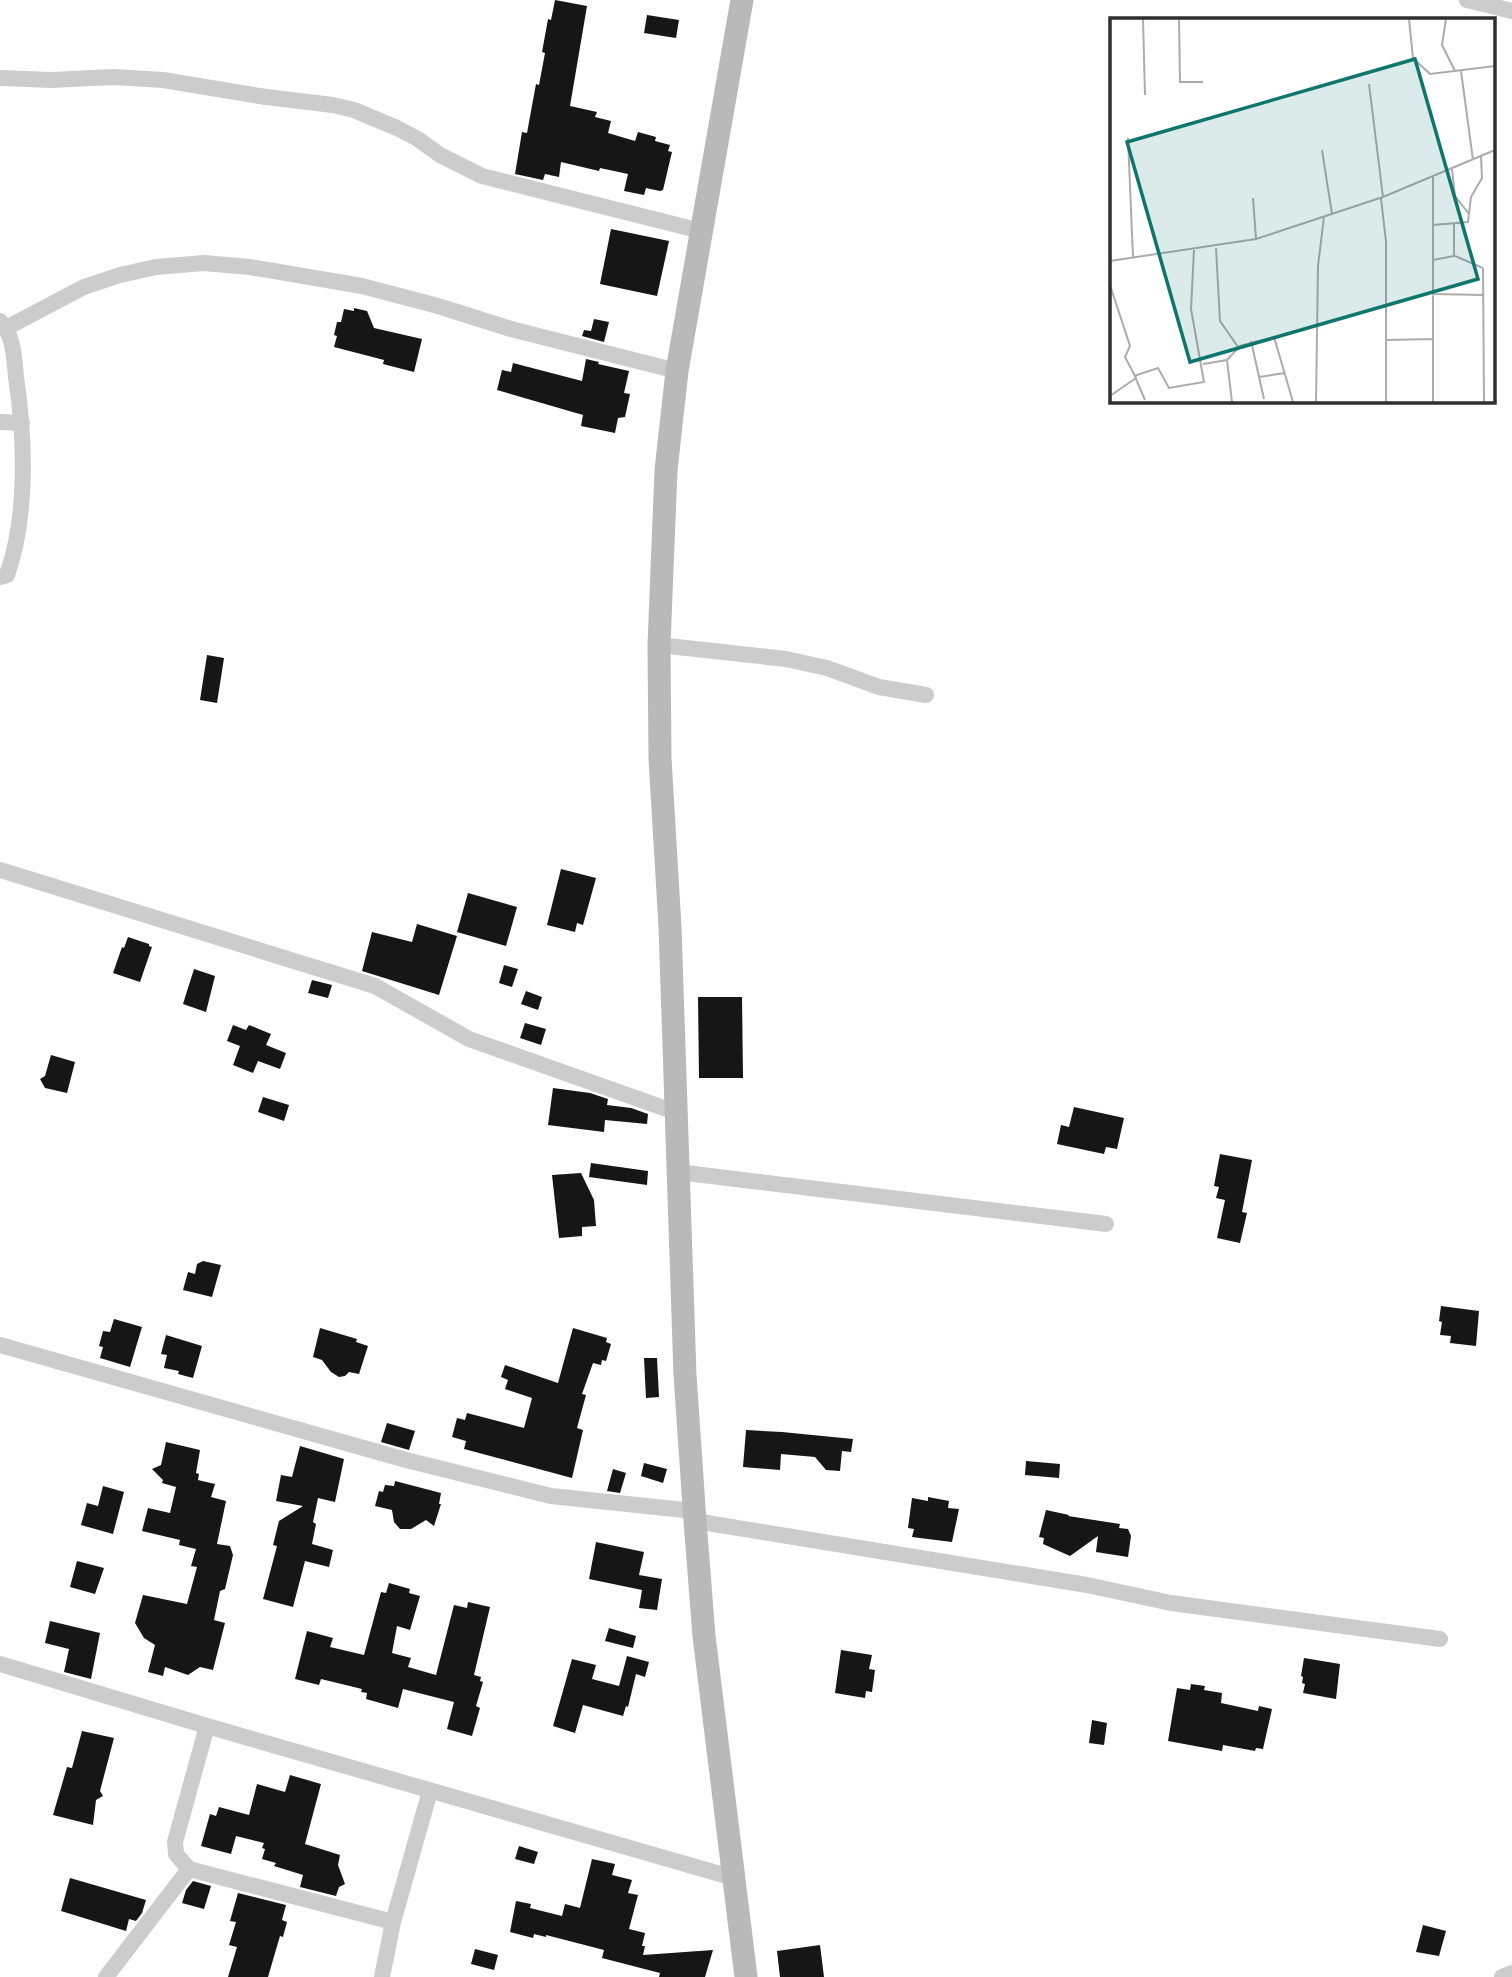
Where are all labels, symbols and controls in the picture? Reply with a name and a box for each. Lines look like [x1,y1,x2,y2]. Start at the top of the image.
inset map [1110,18,1494,402]

